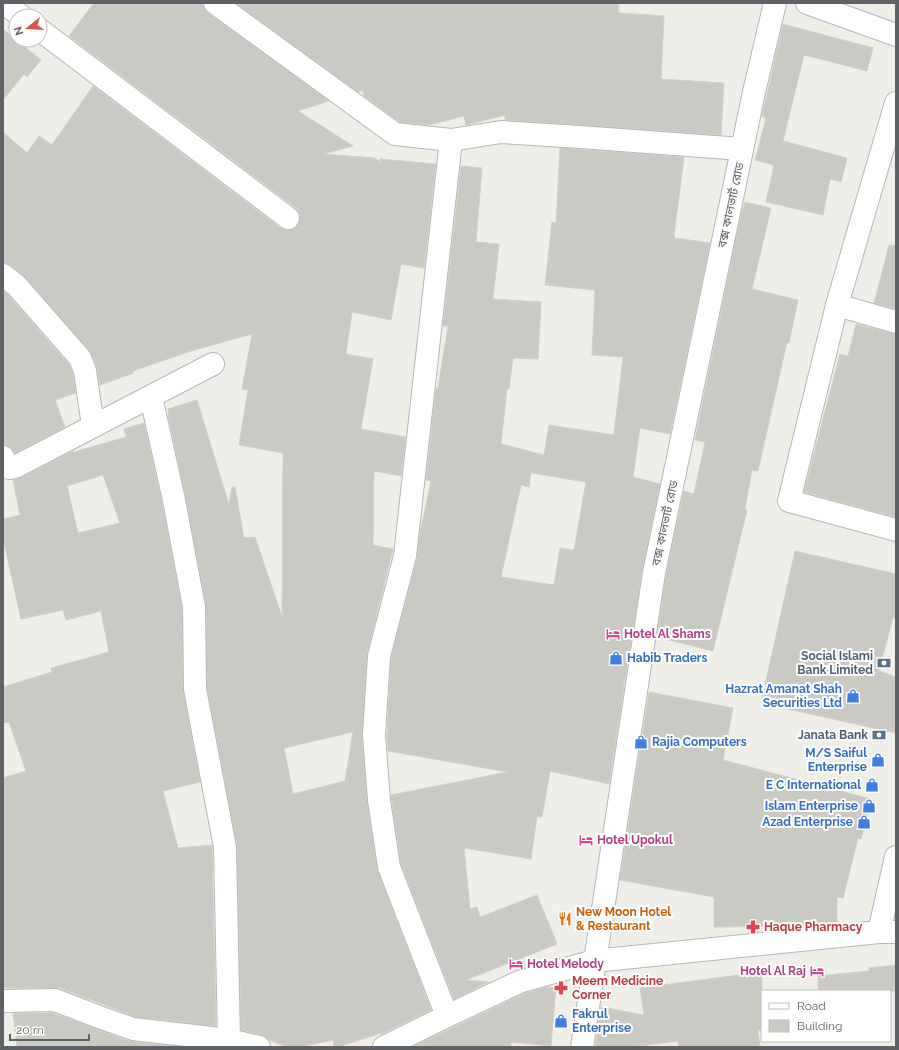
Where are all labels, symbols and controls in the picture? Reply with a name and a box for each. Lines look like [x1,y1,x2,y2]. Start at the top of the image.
north arrow [8,8,48,48]
text: N [11,25,26,37]
street label: বক্স কালভার্ট রোড [714,160,747,250]
street label: বক্স কালভার্ট রোড [648,478,681,568]
hotel icon: Hotel Al Shams [605,626,621,642]
place label: Hotel Al Shams [624,627,711,641]
place label: Social Islami Bank Limited [797,649,873,677]
shop icon: Habib Traders [608,650,624,666]
place label: Habib Traders [627,651,707,665]
bank icon: Social Islami Bank Limited [876,655,892,671]
place label: Hazrat Amanat Shah Securities Ltd [725,682,842,710]
shop icon: Hazrat Amanat Shah Securities Ltd [845,688,861,704]
bank icon: Janata Bank [871,727,887,743]
place label: Janata Bank [798,728,868,742]
shop icon: Rajia Computers [633,734,649,750]
place label: Rajia Computers [652,735,747,749]
place label: M/S Saiful Enterprise [805,746,867,774]
shop icon: M/S Saiful Enterprise [870,752,886,768]
shop icon: E C International [864,777,880,793]
place label: E C International [766,778,861,792]
shop icon: Islam Enterprise [861,798,877,814]
place label: Islam Enterprise [765,799,858,813]
shop icon: Azad Enterprise [856,814,872,830]
place label: Azad Enterprise [762,815,853,829]
hotel icon: Hotel Upokul [578,832,594,848]
place label: Hotel Upokul [597,833,673,847]
place label: New Moon Hotel & Restaurant [576,905,671,933]
restaurant icon: New Moon Hotel & Restaurant [557,911,573,927]
pharmacy icon: Haque Pharmacy [745,919,761,935]
place label: Haque Pharmacy [764,920,863,934]
hotel icon: Hotel Melody [508,956,524,972]
place label: Hotel Melody [527,957,604,971]
hotel icon: Hotel Al Raj [809,963,825,979]
place label: Hotel Al Raj [740,964,806,978]
place label: Meem Medicine Corner [572,974,663,1002]
pharmacy icon: Meem Medicine Corner [553,980,569,996]
legend [761,990,891,1042]
text: Road [797,999,826,1013]
place label: Fakrul Enterprise [572,1007,631,1035]
shop icon: Fakrul Enterprise [553,1013,569,1029]
scale bar [10,1016,89,1042]
text: Building [797,1019,843,1033]
text: 20 m [16,1023,44,1037]

